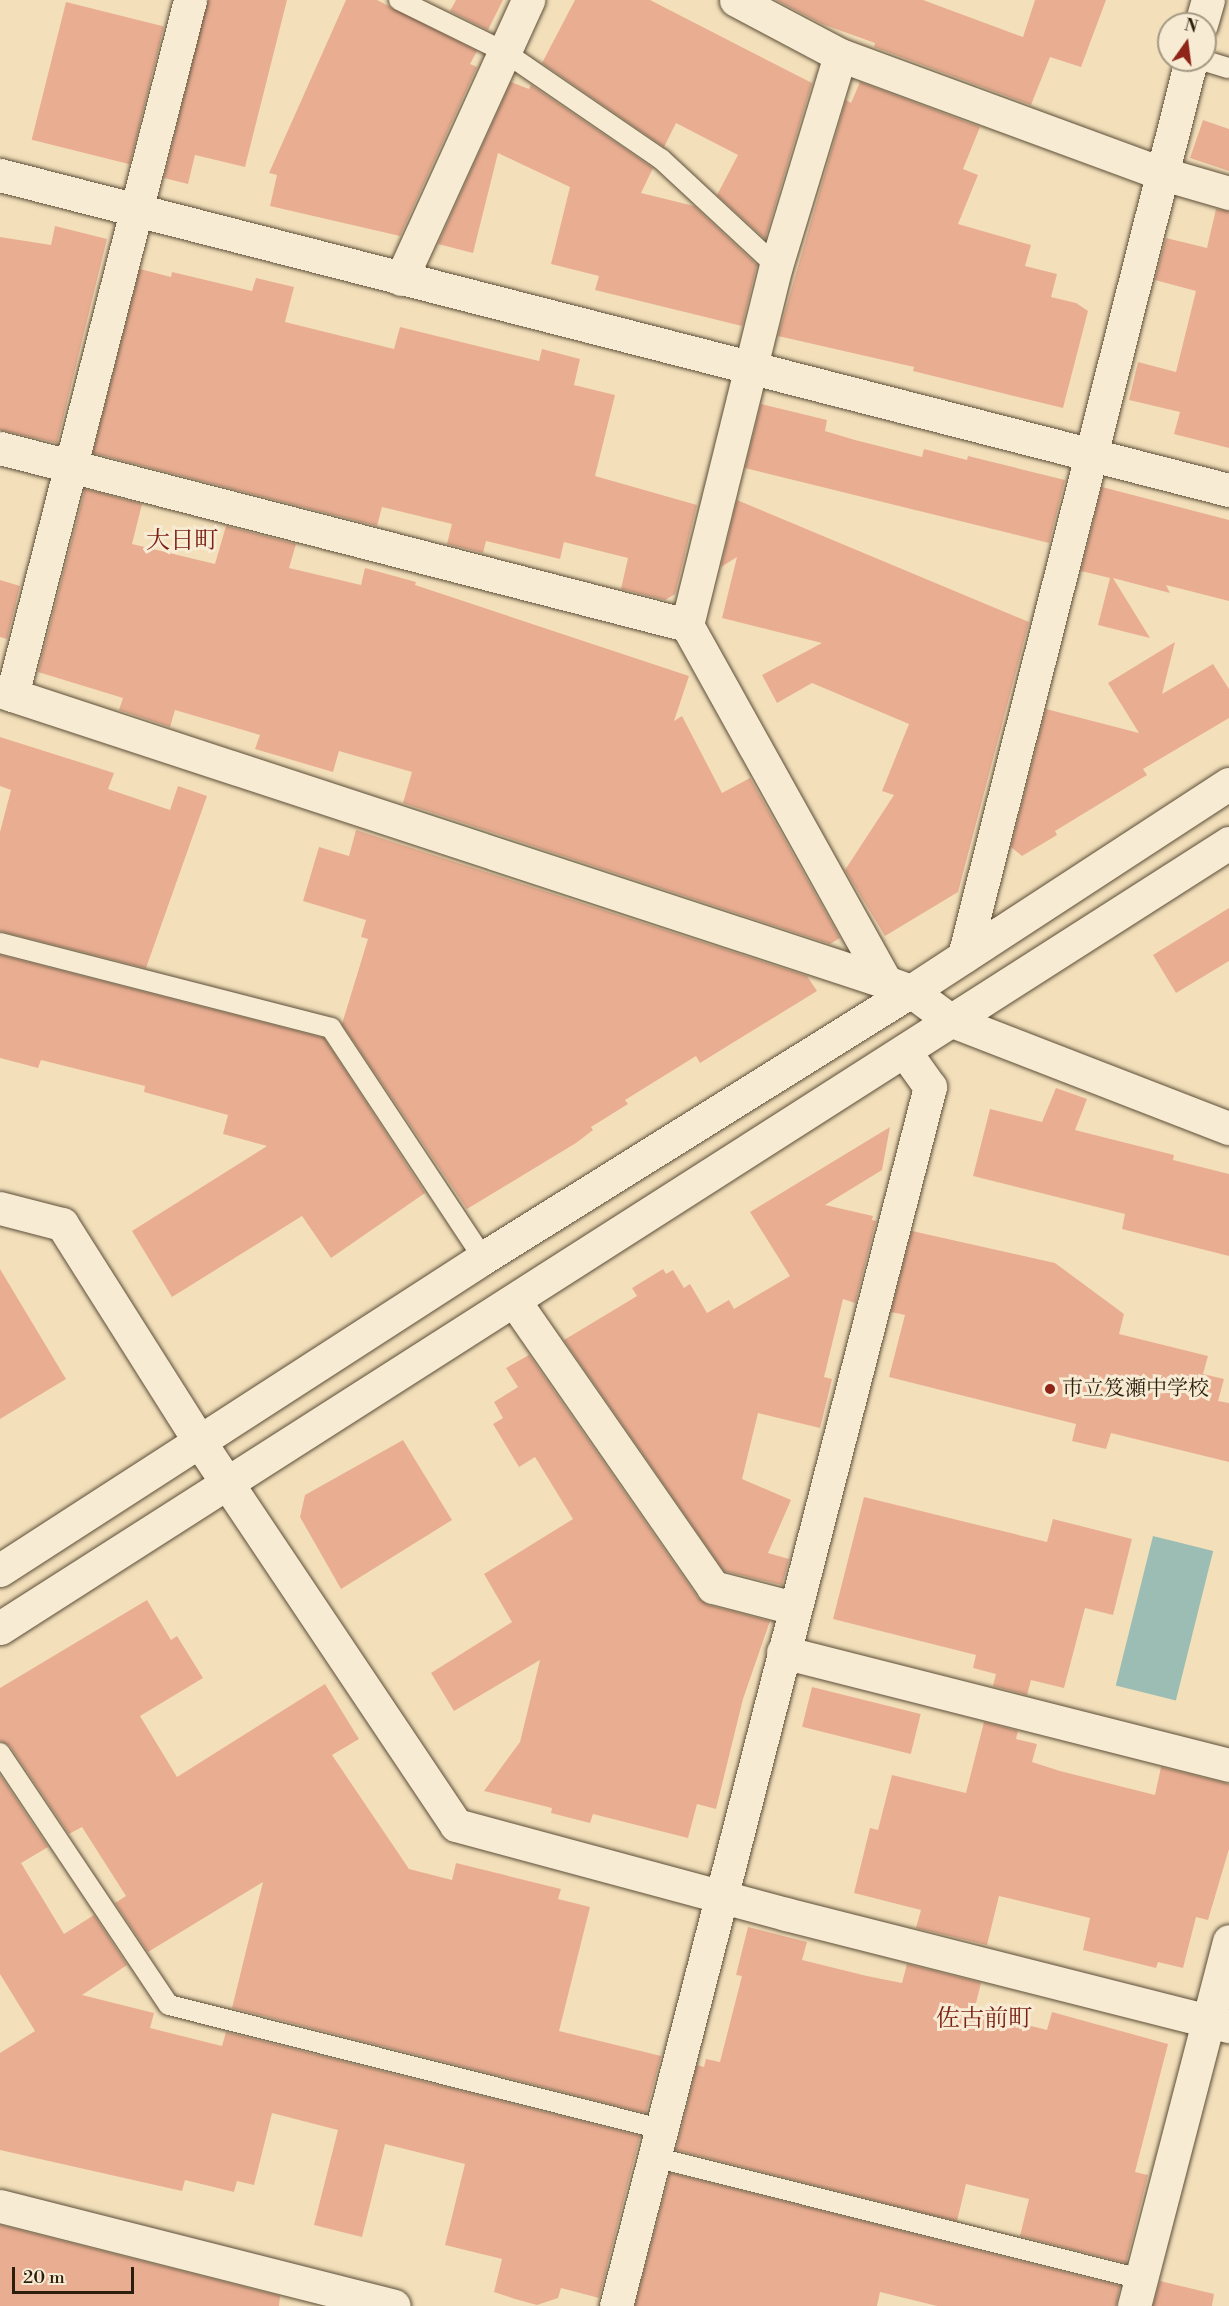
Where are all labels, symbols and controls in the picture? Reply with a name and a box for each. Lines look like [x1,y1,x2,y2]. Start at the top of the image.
north arrow [1157,12,1217,72]
text: N [1182,15,1199,38]
district label: 大日町 [146,528,218,556]
place label: 市立笈瀬中学校 [1062,1376,1209,1402]
marker: 市立笈瀬中学校 [1043,1382,1057,1396]
district label: 佐古前町 [936,2006,1032,2034]
scale bar [15,2255,136,2293]
text: 20 m [23,2266,65,2289]

